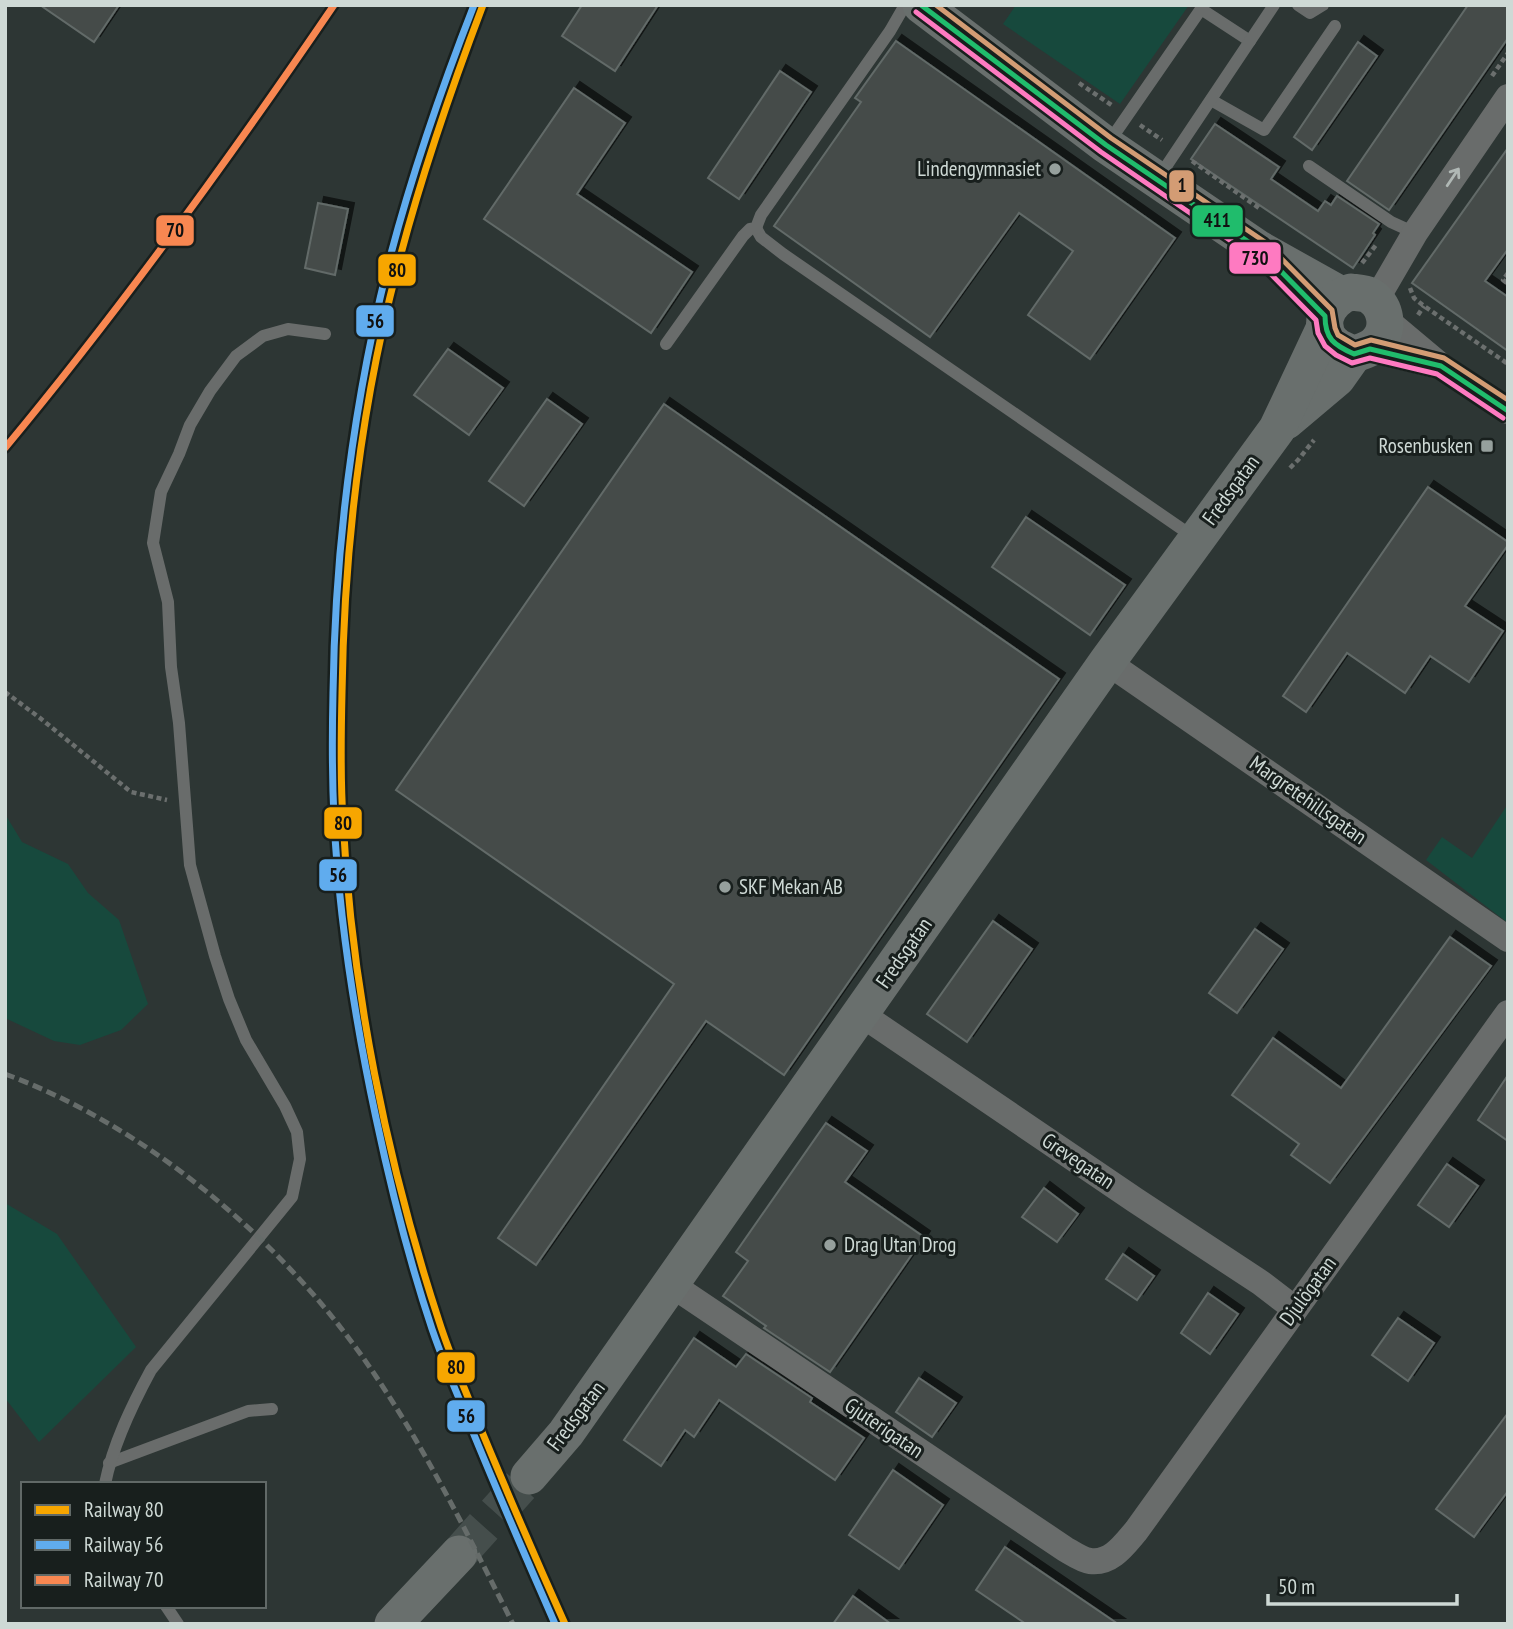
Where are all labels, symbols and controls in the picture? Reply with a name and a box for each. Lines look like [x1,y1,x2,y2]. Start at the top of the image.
place label: Lindengymnasiet [917,155,1041,182]
marker: Lindengymnasiet [1047,161,1063,177]
one-way arrow [1446,168,1461,187]
line badge: 1 [1168,169,1195,203]
text: 1 [1177,173,1187,197]
line badge: 411 [1191,204,1244,238]
text: 411 [1203,208,1231,232]
line badge: 70 [155,214,195,247]
text: 70 [166,218,184,242]
line badge: 730 [1228,241,1282,275]
text: 730 [1241,246,1269,270]
line badge: 80 [377,253,417,287]
text: 80 [388,258,406,282]
line badge: 56 [355,304,395,338]
text: 56 [366,309,384,333]
place label: Rosenbusken [1379,432,1473,459]
marker: Rosenbusken [1479,438,1495,454]
street label: Fredsgatan [1196,449,1265,530]
street label: Margretehillsgatan [1244,749,1372,850]
line badge: 80 [323,806,363,840]
text: 80 [334,811,352,835]
line badge: 56 [318,858,358,892]
text: 56 [329,863,347,887]
place label: SKF Mekan AB [739,873,843,900]
marker: SKF Mekan AB [717,879,733,895]
street label: Fredsgatan [870,912,938,993]
street label: Grevegatan [1037,1126,1120,1195]
place label: Drag Utan Drog [844,1231,956,1258]
marker: Drag Utan Drog [822,1237,838,1253]
street label: Djulögatan [1273,1251,1342,1331]
line badge: 80 [436,1351,476,1384]
text: 80 [447,1355,465,1379]
street label: Fredsgatan [541,1376,611,1456]
street label: Gjuterigatan [840,1391,929,1464]
line badge: 56 [446,1399,486,1433]
text: 56 [457,1404,475,1428]
legend [21,1482,266,1608]
text: Railway 80 [84,1496,163,1523]
text: Railway 56 [84,1531,163,1558]
scale bar [1268,1562,1457,1606]
text: Railway 70 [84,1566,163,1593]
text: 50 m [1278,1573,1315,1600]

